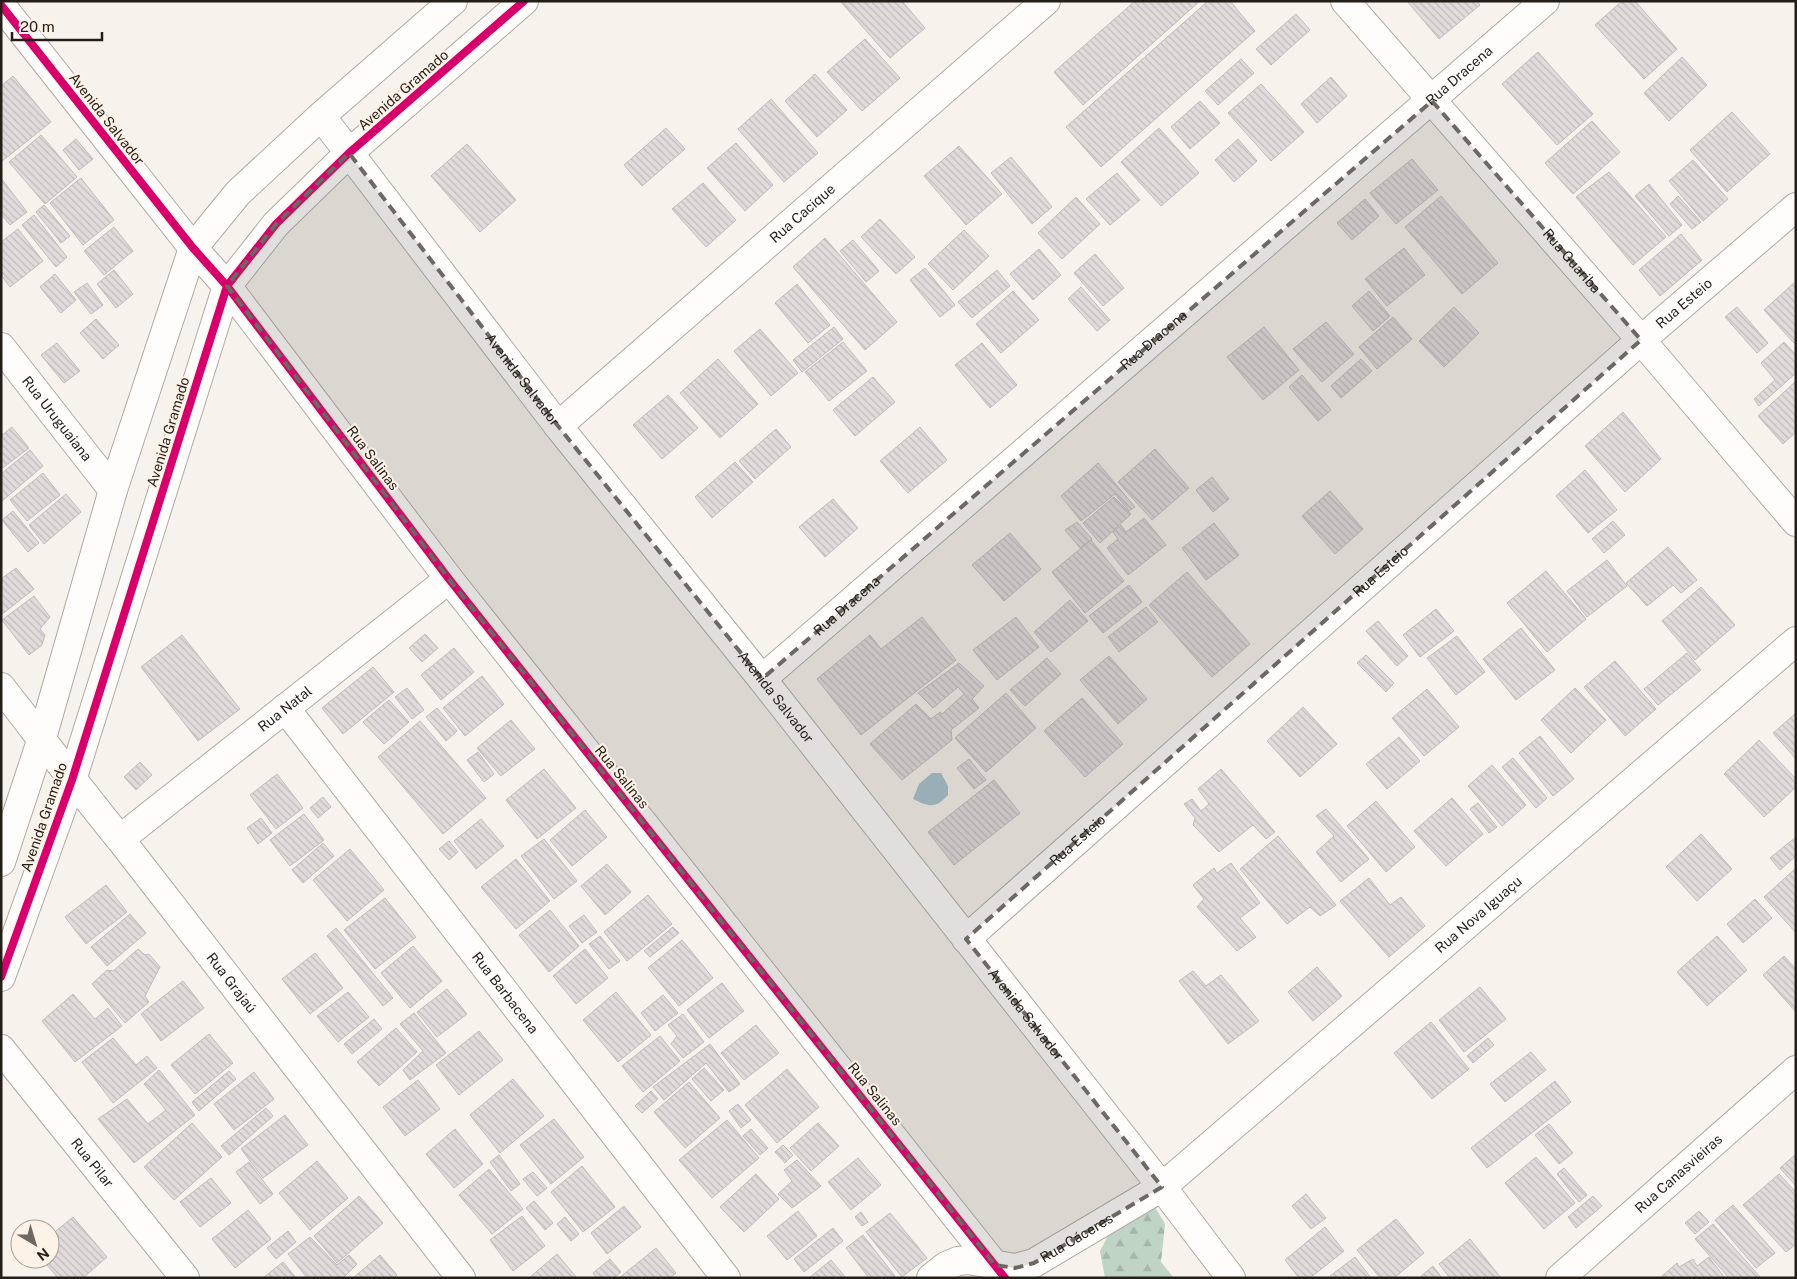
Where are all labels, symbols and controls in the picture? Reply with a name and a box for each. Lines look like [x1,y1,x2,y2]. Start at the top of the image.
scale bar [12,10,102,42]
text: 20 m [20,18,55,35]
street label: Rua Dracena [1423,42,1496,109]
street label: Avenida Gramado [355,46,451,134]
street label: Avenida Salvador [66,70,148,168]
street label: Rua Cacique [766,180,838,246]
street label: Rua Guariba [1540,226,1604,296]
street label: Rua Esteio [1653,275,1715,332]
street label: Rua Dracena [1117,307,1190,373]
street label: Avenida Salvador [482,330,563,429]
street label: Rua Uruguaiana [19,373,95,464]
street label: Avenida Gramado [144,375,192,489]
street label: Rua Salinas [344,423,402,493]
street label: Rua Esteio [1349,542,1411,600]
street label: Rua Dracena [810,573,883,639]
street label: Avenida Salvador [735,648,817,746]
street label: Rua Natal [255,683,315,735]
street label: Rua Salinas [592,742,652,812]
street label: Avenida Gramado [18,760,70,874]
street label: Rua Esteio [1046,811,1109,869]
street label: Rua Nova Iguaçu [1432,873,1525,956]
street label: Rua Barbacena [469,949,542,1037]
street label: Rua Grajaú [203,950,260,1016]
street label: Avenida Salvador [985,965,1067,1063]
street label: Rua Salinas [845,1059,905,1129]
street label: Rua Canasvieiras [1632,1131,1725,1216]
street label: Rua Pilar [68,1135,117,1191]
street label: Rua Cáceres [1037,1210,1116,1266]
north arrow [10,1219,60,1269]
text: N [34,1245,52,1264]

